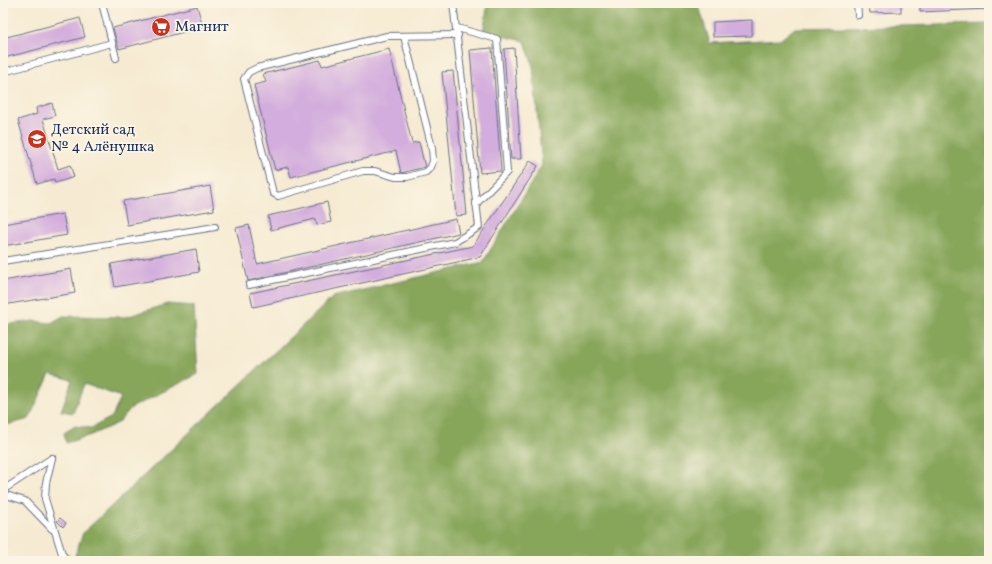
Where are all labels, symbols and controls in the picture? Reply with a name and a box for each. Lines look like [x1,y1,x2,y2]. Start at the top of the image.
supermarket icon: Магнит [150,16,172,38]
place label: Магнит [175,17,229,38]
place label: Детский сад № 4 Алёнушка [51,120,154,158]
school or university icon: Детский сад № 4 Алёнушка [26,128,48,150]

